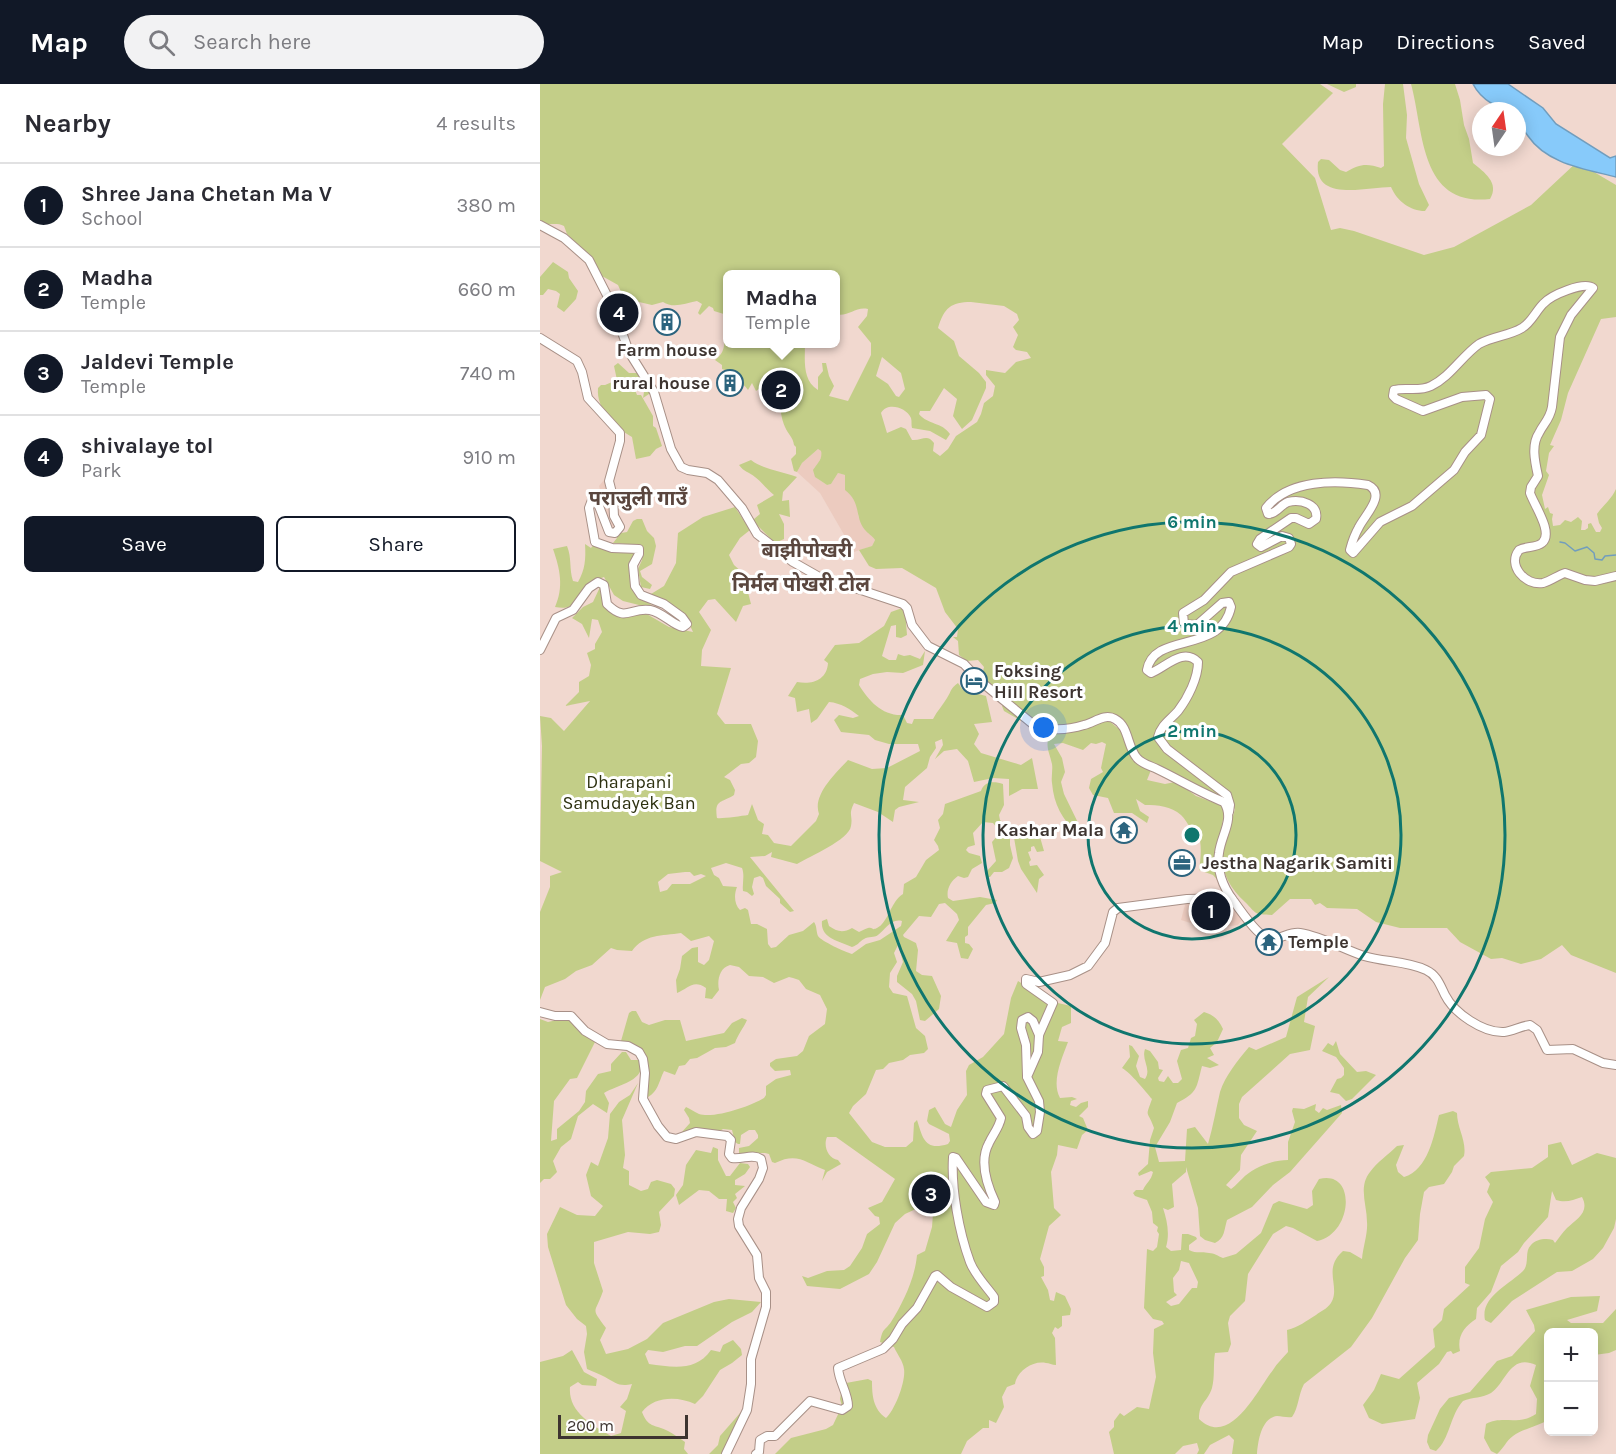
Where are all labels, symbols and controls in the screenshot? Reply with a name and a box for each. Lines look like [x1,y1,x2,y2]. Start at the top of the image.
search box [124,15,544,69]
text: Map [30,26,88,59]
icon: search [145,26,178,59]
text: Search here [193,29,311,55]
text: Map [1322,30,1363,54]
text: Directions [1396,30,1495,54]
text: Saved [1528,30,1586,54]
north arrow [1472,102,1526,156]
text: Nearby [24,108,111,139]
text: 4 results [436,112,516,135]
text: Shree Jana Chetan Ma V [81,181,332,207]
text: 1 [40,194,47,217]
text: 380 m [457,194,516,217]
text: School [81,207,143,230]
text: Madha [81,265,153,291]
popup [723,270,840,348]
text: 2 [37,278,50,301]
text: 660 m [458,278,516,301]
text: Madha [745,285,818,311]
pin: 4 [600,290,638,336]
text: Temple [81,291,146,314]
building icon: Farm house [652,307,682,337]
text: Temple [745,311,810,334]
place label: Farm house [617,339,717,361]
text: Jaldevi Temple [81,349,234,375]
text: 3 [37,362,50,385]
text: 740 m [460,362,516,385]
building icon: rural house [715,368,745,398]
pin: 2 [762,368,800,412]
place label: rural house [612,372,710,394]
text: Temple [81,375,146,398]
text: shivalaye tol [81,433,214,459]
text: 4 [38,446,49,469]
text: 910 m [462,446,516,469]
text: Park [81,459,122,482]
district label: पराजुली गाउँ [589,486,687,511]
text: 6 min [1167,511,1217,533]
button: Save [24,516,264,572]
button: Share [276,516,516,572]
district label: बाझीपोखरी [762,538,854,562]
district label: निर्मल पोखरी टोल [732,572,871,596]
text: 4 min [1167,615,1217,637]
place label: Foksing Hill Resort [994,660,1083,703]
hotel icon: Foksing Hill Resort [959,666,989,696]
your location [1029,713,1058,742]
text: 2 min [1167,720,1217,742]
park label: Dharapani Samudayek Ban [562,771,696,814]
temple icon: Kashar Mala [1109,815,1139,845]
place label: Kashar Mala [997,819,1104,841]
centre of rings [1182,825,1202,845]
office icon: Jestha Nagarik Samiti [1167,848,1197,878]
place label: Jestha Nagarik Samiti [1202,852,1393,874]
pin: 1 [1192,888,1230,934]
temple icon: Temple [1254,927,1284,957]
place label: Temple [1288,931,1349,953]
pin: 3 [912,1172,950,1216]
map controls [1544,1328,1598,1436]
button: + [1544,1328,1598,1382]
button: − [1544,1382,1598,1436]
scale bar [558,1412,688,1440]
text: 200 m [567,1416,614,1435]

